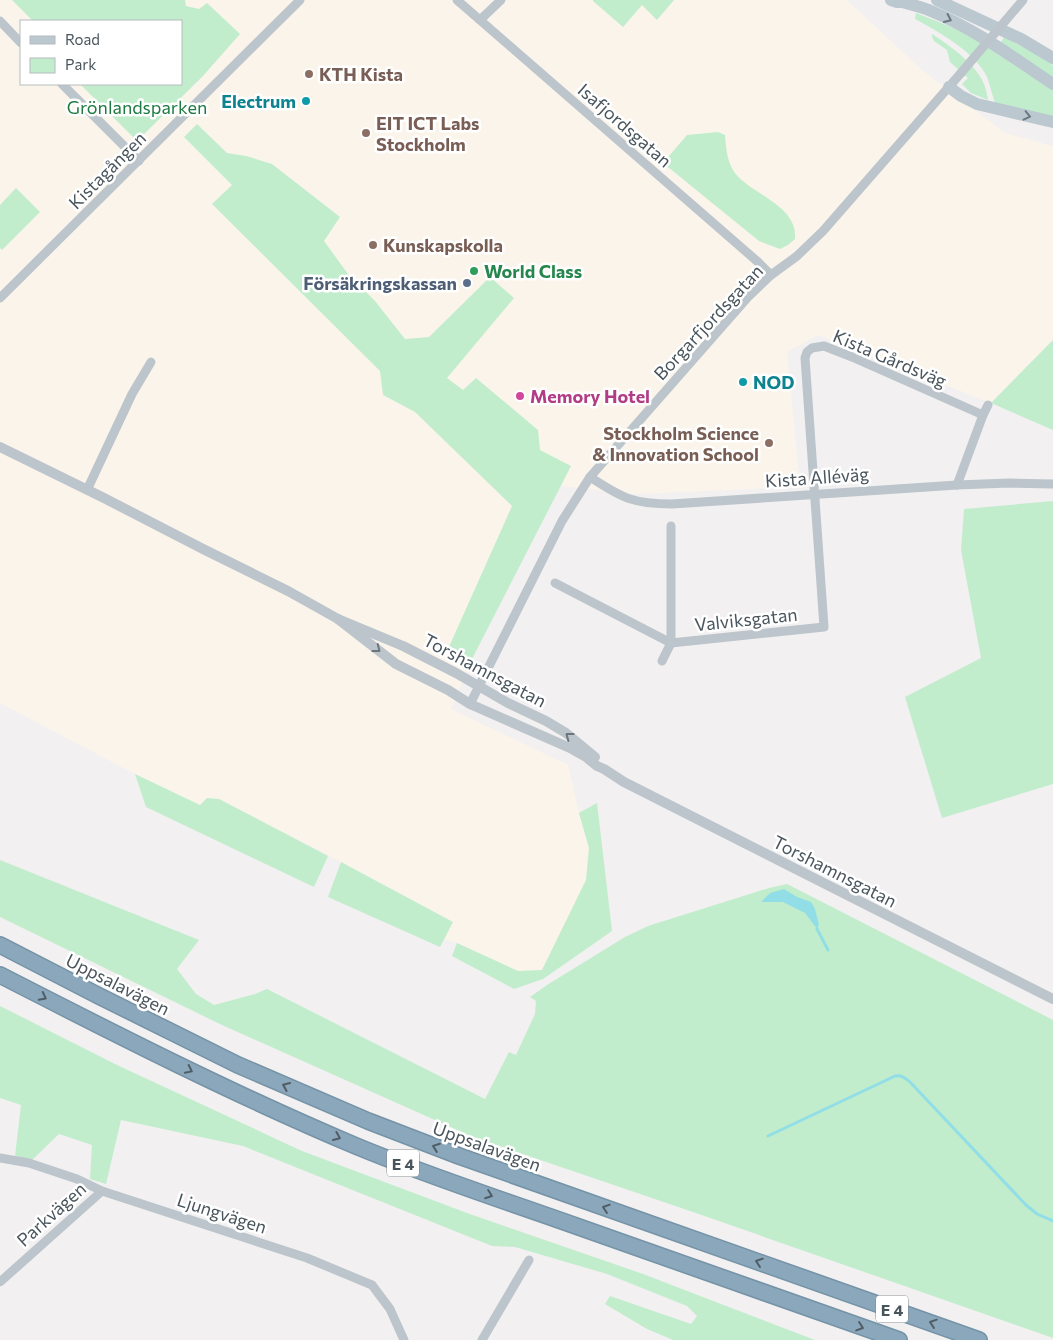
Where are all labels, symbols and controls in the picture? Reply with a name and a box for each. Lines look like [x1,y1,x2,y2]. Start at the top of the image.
one-way arrow [943,12,952,23]
legend [20,20,182,85]
text: Road [65,30,100,48]
text: Park [65,55,96,73]
place label: KTH Kista [319,63,403,85]
marker: KTH Kista [303,68,315,80]
street label: Isafjordsgatan [574,78,676,172]
place label: Electrum [221,90,296,112]
marker: Electrum [300,95,312,107]
park label: Grönlandsparken [67,96,207,118]
one-way arrow [1023,110,1032,121]
place label: EIT ICT Labs Stockholm [376,112,479,155]
street label: Kistagången [64,127,150,213]
marker: EIT ICT Labs Stockholm [360,127,372,139]
place label: Kunskapskolla [383,234,503,256]
marker: Kunskapskolla [367,239,379,251]
place label: World Class [484,260,582,282]
street label: Borgarfjordsgatan [649,260,767,384]
marker: World Class [468,265,480,277]
place label: Försäkringskassan [303,272,457,294]
marker: Försäkringskassan [461,277,473,289]
street label: Kista Gårdsväg [830,324,950,392]
place label: NOD [753,371,794,393]
marker: NOD [737,376,749,388]
place label: Memory Hotel [530,385,650,407]
marker: Memory Hotel [514,390,526,402]
place label: Stockholm Science & Innovation School [592,422,759,465]
marker: Stockholm Science & Innovation School [763,437,775,449]
street label: Kista Alléväg [764,462,870,492]
street label: Valviksgatan [693,603,799,635]
street label: Torshamnsgatan [420,628,550,712]
one-way arrow [371,643,380,651]
one-way arrow [566,733,575,741]
street label: Torshamnsgatan [769,830,901,912]
street label: Uppsalavägen [62,948,174,1020]
one-way arrow [38,991,47,1001]
one-way arrow [184,1064,193,1074]
one-way arrow [282,1081,291,1092]
street label: Uppsalavägen [430,1116,544,1176]
one-way arrow [332,1131,341,1142]
one-way arrow [433,1143,441,1153]
road number: E 4 [387,1150,419,1176]
street label: Parkvägen [12,1177,90,1251]
street label: Ljungvägen [174,1188,270,1238]
one-way arrow [484,1189,492,1199]
one-way arrow [602,1204,611,1214]
one-way arrow [755,1258,764,1268]
road number: E 4 [876,1296,908,1322]
one-way arrow [929,1319,938,1329]
one-way arrow [855,1321,864,1331]

